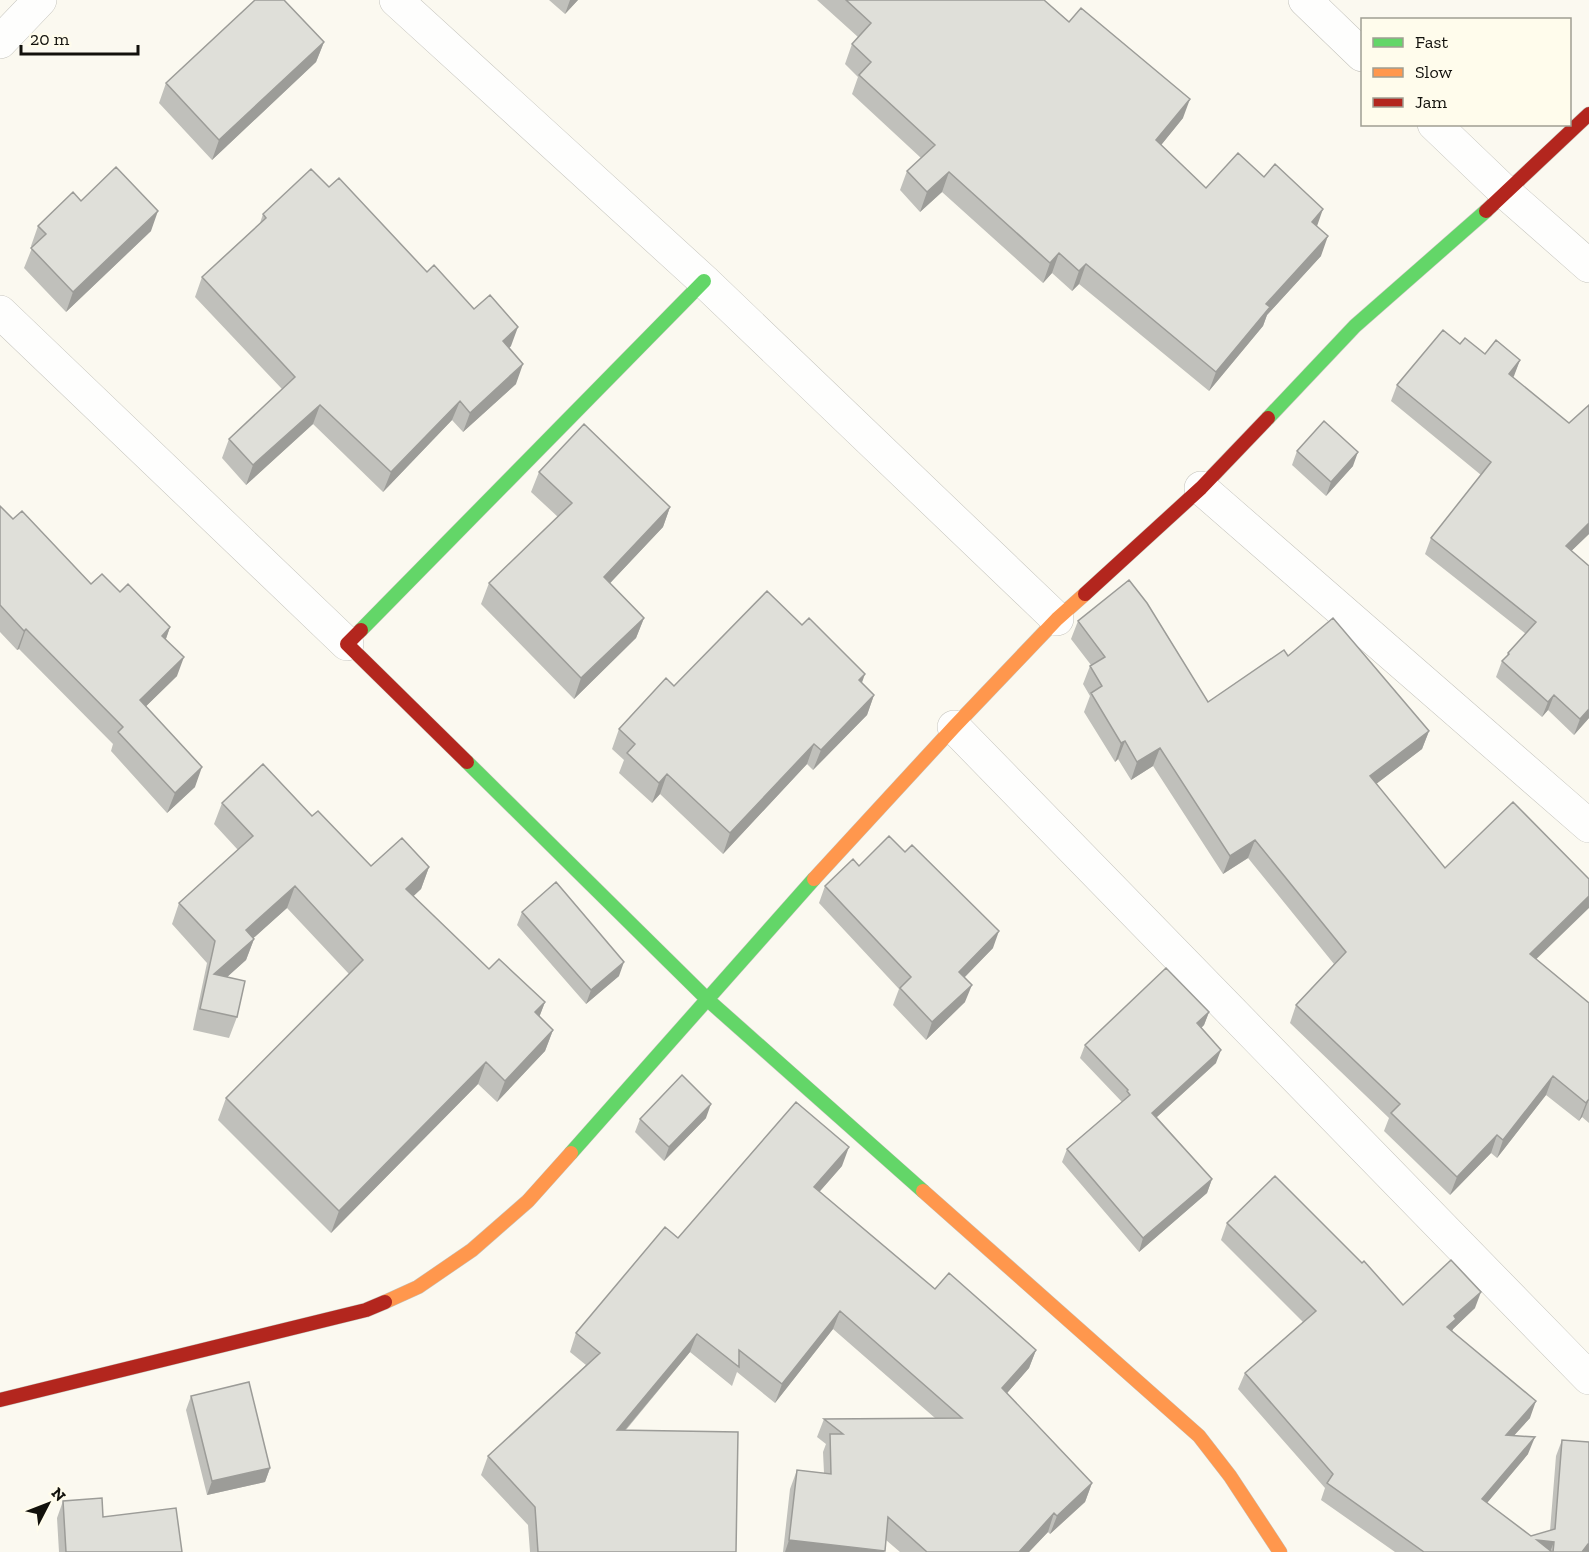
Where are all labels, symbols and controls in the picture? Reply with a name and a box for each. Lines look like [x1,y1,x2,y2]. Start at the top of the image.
scale bar [21,18,138,56]
legend [1361,18,1571,126]
text: 20 m [30,28,70,50]
text: Fast [1415,31,1448,53]
text: Slow [1415,61,1452,83]
text: Jam [1415,91,1447,113]
north arrow [18,1474,78,1534]
text: N [48,1483,70,1505]

